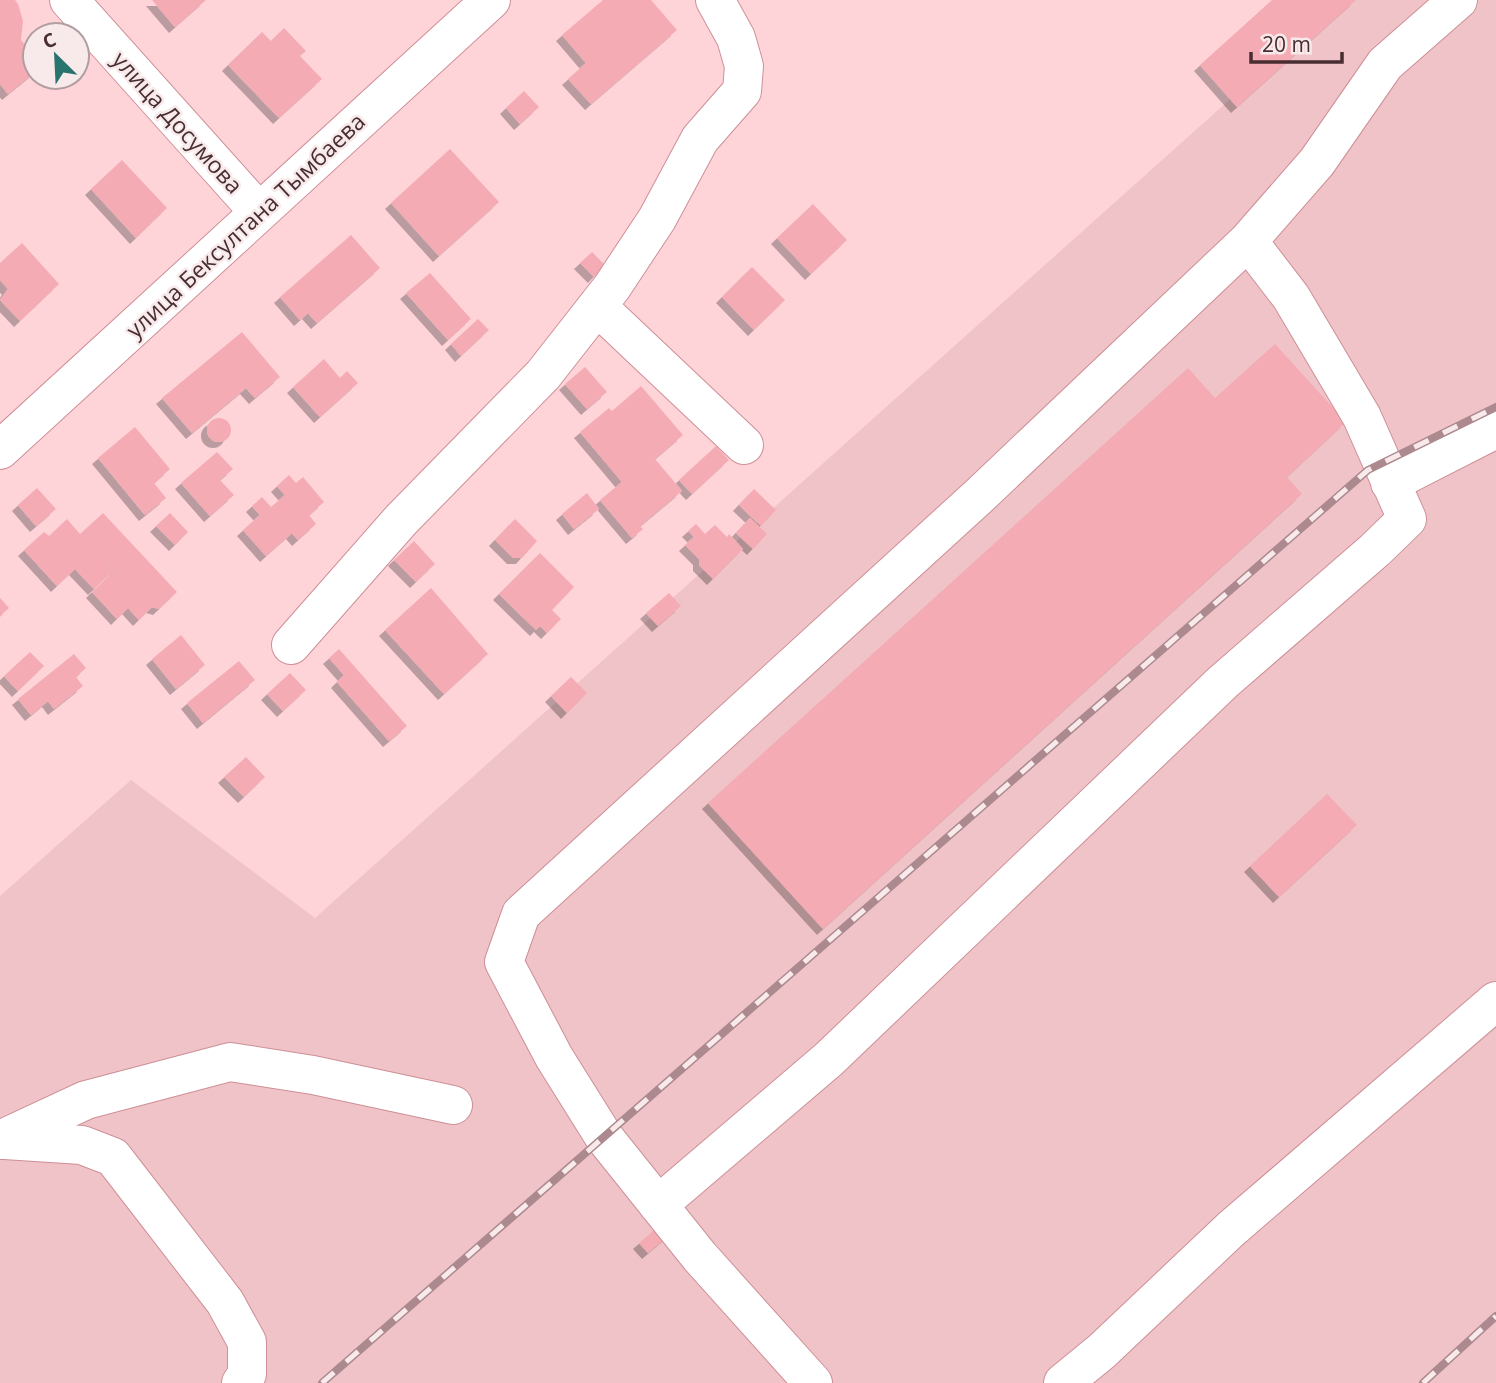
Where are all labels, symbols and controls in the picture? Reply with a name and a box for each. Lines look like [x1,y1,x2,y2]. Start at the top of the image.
north arrow [21,21,91,91]
scale bar [1251,21,1342,65]
text: С [38,26,60,55]
text: 20 m [1262,30,1311,58]
street label: улица Досумова [105,44,251,200]
street label: улица Бексултана Тымбаева [118,105,372,345]

